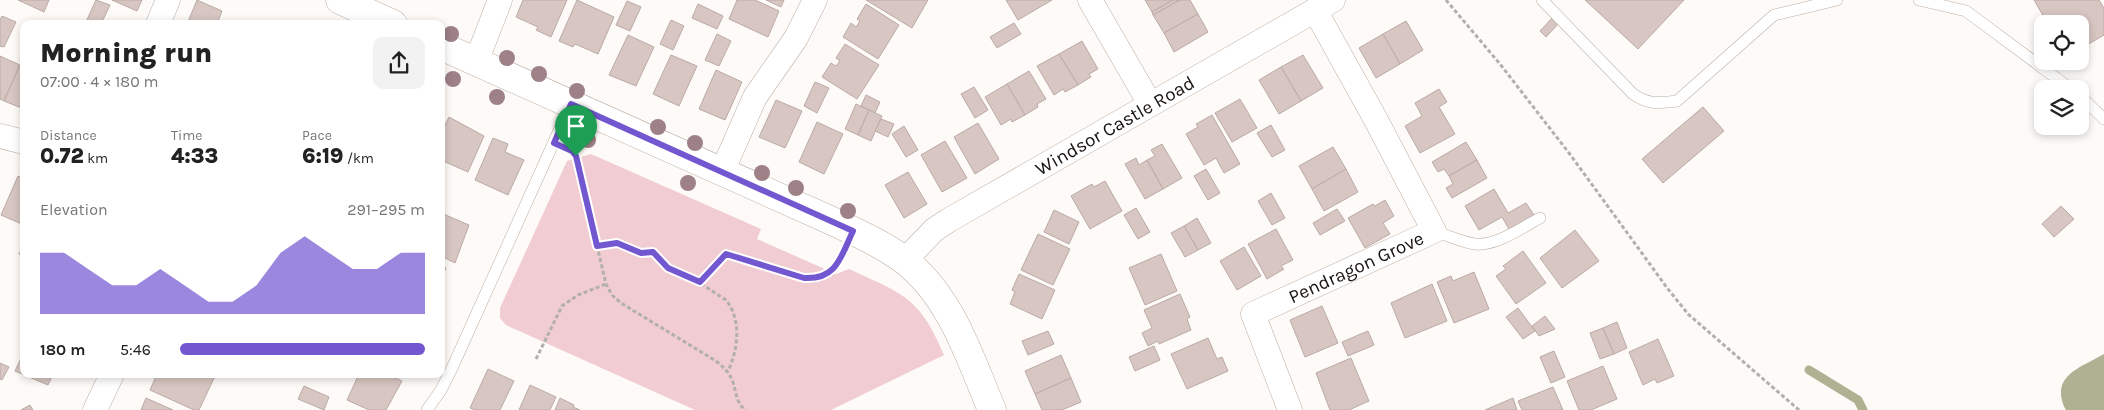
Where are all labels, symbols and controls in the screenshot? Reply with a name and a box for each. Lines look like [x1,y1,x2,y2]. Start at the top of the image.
map controls [2034,15,2089,135]
button: locate [2034,15,2089,70]
text: Morning run [40,36,212,69]
button: share [373,37,425,89]
text: 07:00 · 4 × 180 m [40,72,158,91]
street label: Windsor Castle Road [1032,72,1199,180]
button: layers [2034,80,2089,135]
pin [555,105,597,156]
icon: arrive [562,112,590,140]
text: Distance [40,127,97,144]
text: Time [171,127,202,144]
text: Pace [302,127,332,144]
text: 0.72 [40,144,84,168]
text: 4:33 [171,144,218,168]
text: 6:19 [302,144,344,168]
text: km [84,150,108,167]
text: /km [344,150,374,167]
text: Elevation [40,200,108,219]
text: 291–295 m [347,200,425,219]
street label: Pendragon Grove [1285,227,1427,308]
text: 180 m [40,340,85,359]
text: 5:46 [120,340,151,359]

